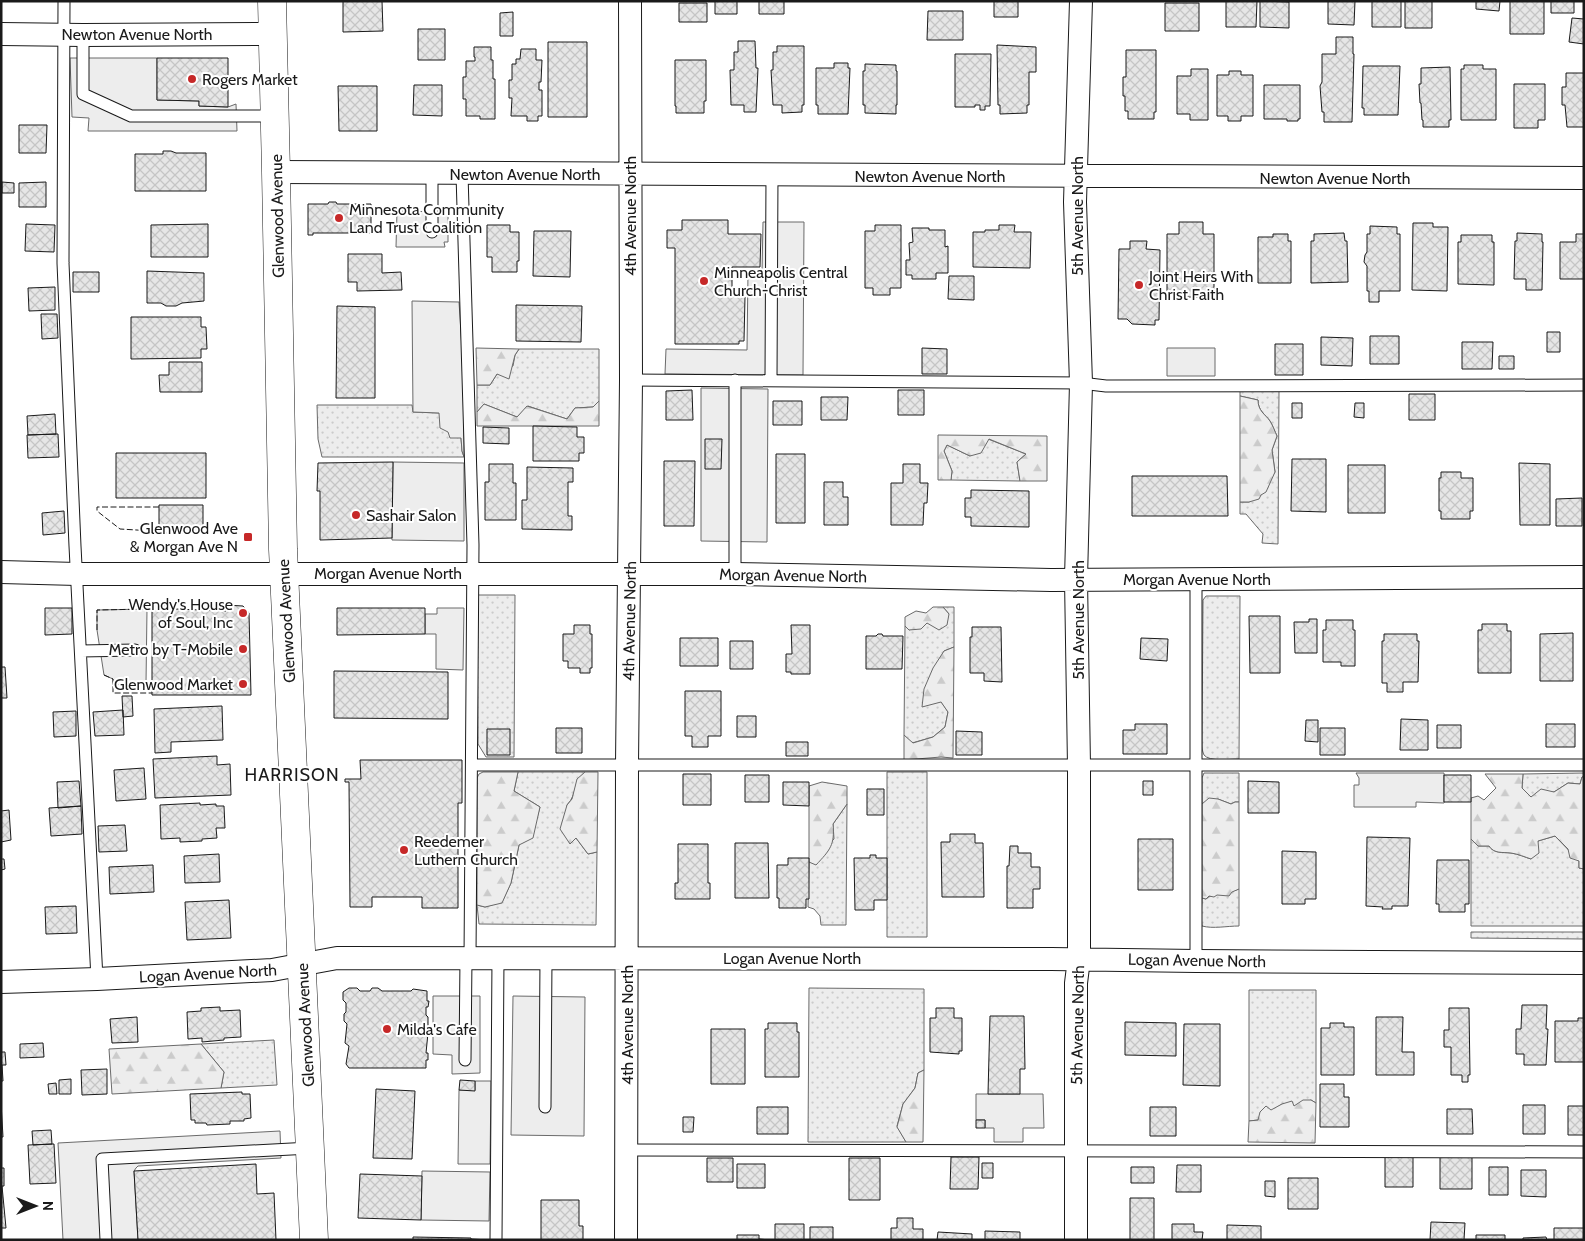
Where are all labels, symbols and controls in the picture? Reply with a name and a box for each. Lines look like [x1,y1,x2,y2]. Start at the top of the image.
street label: Newton Avenue North [62,25,212,44]
place label: Rogers Market [202,70,298,89]
marker: Rogers Market [186,73,198,85]
street label: Glenwood Avenue [267,154,288,278]
street label: 4th Avenue North [621,156,640,276]
street label: 5th Avenue North [1068,156,1087,276]
street label: Newton Avenue North [450,165,600,184]
street label: Newton Avenue North [855,167,1005,186]
street label: Newton Avenue North [1260,169,1410,188]
place label: Minnesota Community Land Trust Coalition [349,200,504,237]
marker: Minnesota Community Land Trust Coalition [333,212,345,224]
place label: Minneapolis Central Church-Christ [714,263,848,300]
place label: Joint Heirs With Christ Faith [1148,267,1253,304]
marker: Minneapolis Central Church-Christ [698,275,710,287]
marker: Joint Heirs With Christ Faith [1133,279,1145,291]
place label: Sashair Salon [366,506,457,525]
marker: Sashair Salon [350,509,362,521]
place label: Glenwood Ave & Morgan Ave N [130,519,238,556]
marker: Glenwood Ave & Morgan Ave N [242,531,254,543]
street label: Glenwood Avenue [274,559,299,683]
street label: 5th Avenue North [1069,560,1088,680]
street label: 4th Avenue North [619,561,640,681]
street label: Morgan Avenue North [314,564,462,583]
street label: Morgan Avenue North [719,565,867,586]
street label: Morgan Avenue North [1123,570,1271,589]
place label: Wendy's House of Soul, Inc [129,595,233,632]
marker: Wendy's House of Soul, Inc [237,607,249,619]
place label: Metro by T-Mobile [109,640,233,659]
marker: Metro by T-Mobile [237,643,249,655]
place label: Glenwood Market [114,675,234,694]
marker: Glenwood Market [237,678,249,690]
district label: HARRISON [244,764,340,786]
place label: Reedemer Luthern Church [414,832,518,869]
marker: Reedemer Luthern Church [398,844,410,856]
street label: Logan Avenue North [723,949,861,968]
street label: Logan Avenue North [1128,950,1266,971]
street label: Logan Avenue North [139,960,278,987]
street label: Glenwood Avenue [293,963,318,1087]
street label: 4th Avenue North [618,965,637,1085]
street label: 5th Avenue North [1067,965,1088,1085]
place label: Milda's Cafe [397,1020,477,1039]
marker: Milda's Cafe [381,1023,393,1035]
north arrow [10,1181,60,1231]
text: N [39,1201,57,1211]

